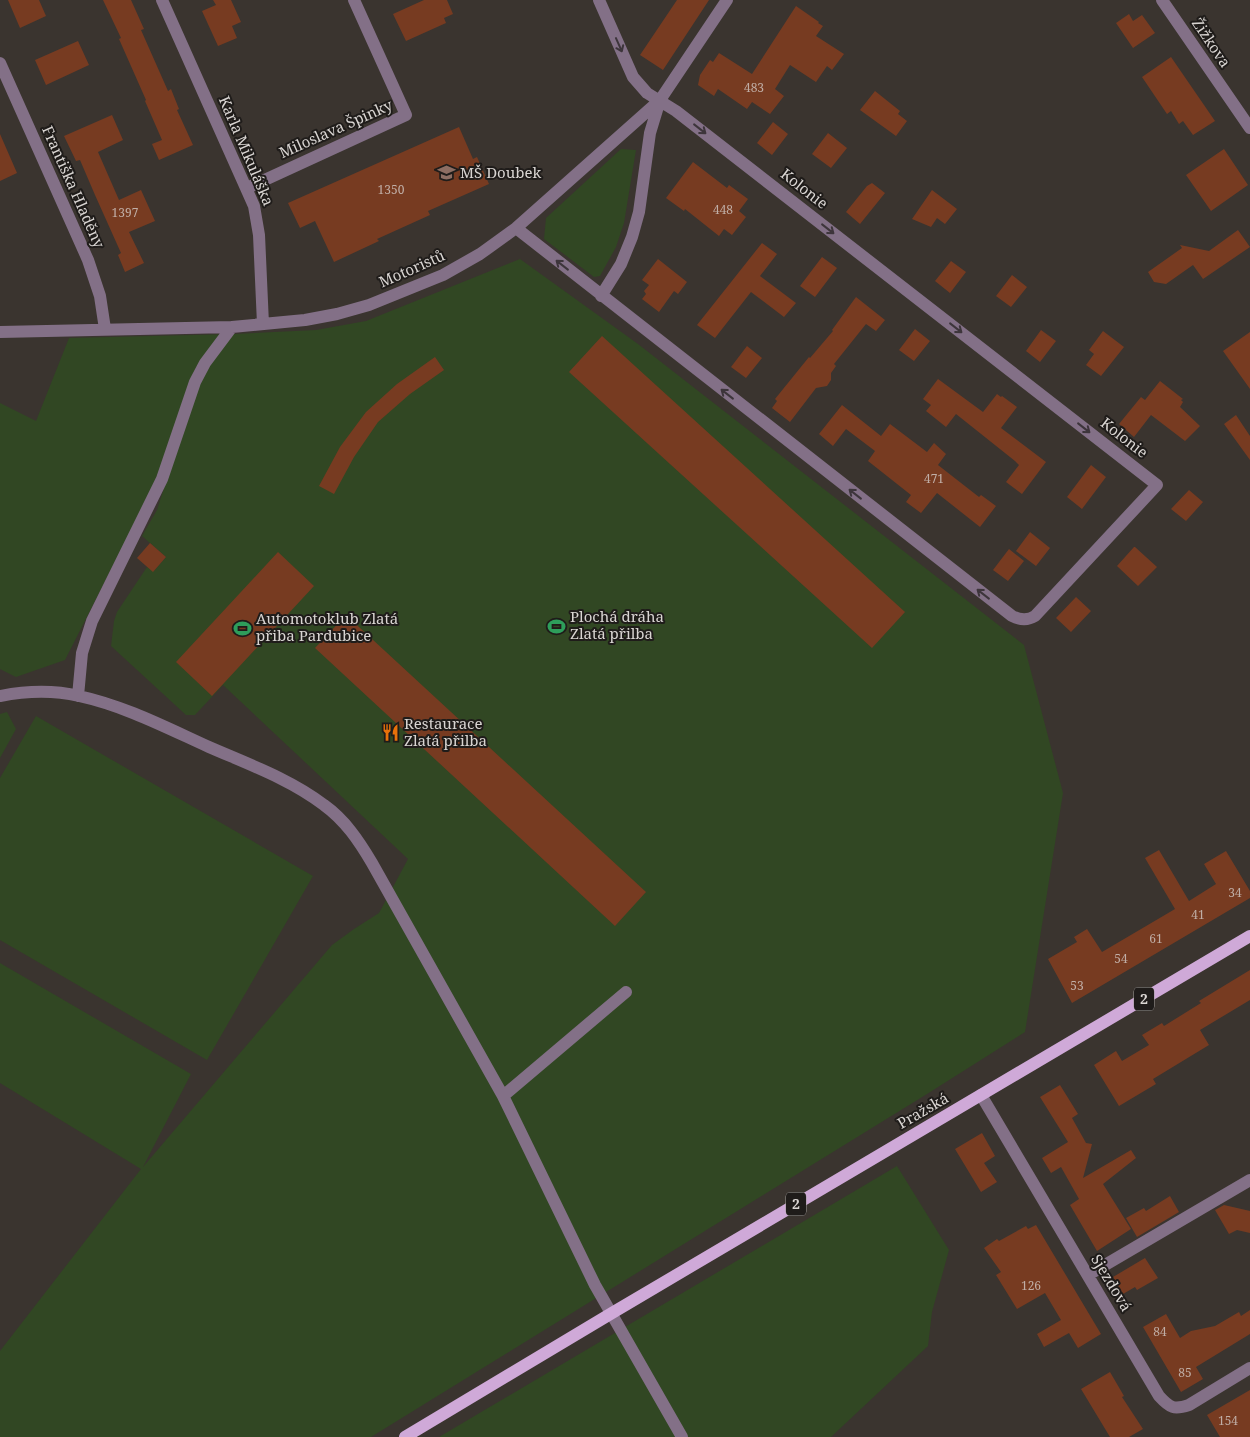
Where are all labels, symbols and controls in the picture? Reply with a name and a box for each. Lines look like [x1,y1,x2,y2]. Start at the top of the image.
street label: Žižkova [1188,14,1236,71]
one-way arrow [614,37,624,52]
house number: 483 [744,79,764,96]
street label: Karla Mikuláška [215,93,279,208]
street label: Miloslava Špinky [276,94,396,162]
street label: Františka Hladěny [38,122,110,251]
one-way arrow [693,123,706,134]
place label: MŠ Doubek [460,162,541,182]
school or university icon: MŠ Doubek [436,163,456,183]
street label: Kolonie [777,164,832,213]
house number: 1350 [378,181,405,198]
house number: 448 [713,201,733,218]
house number: 1397 [112,204,139,221]
one-way arrow [821,223,834,234]
street label: Motoristů [376,245,448,291]
one-way arrow [556,260,569,271]
one-way arrow [949,323,962,334]
one-way arrow [720,388,733,399]
street label: Kolonie [1097,413,1152,462]
one-way arrow [1078,422,1091,433]
house number: 471 [924,470,944,487]
one-way arrow [849,488,862,499]
one-way arrow [977,588,990,599]
place label: Plochá dráha Zlatá přilba [570,606,664,643]
place label: Automotoklub Zlatá přiba Pardubice [256,608,398,645]
sports icon: Plochá dráha Zlatá přilba [546,616,566,636]
sports icon: Automotoklub Zlatá přiba Pardubice [232,618,252,638]
place label: Restaurace Zlatá přilba [404,713,487,750]
restaurant icon: Restaurace Zlatá přilba [380,723,400,743]
house number: 34 [1228,884,1242,901]
house number: 41 [1191,906,1205,923]
house number: 61 [1149,930,1163,947]
house number: 54 [1114,950,1128,967]
house number: 53 [1070,977,1084,994]
road number: 2 [1134,988,1154,1011]
street label: Pražská [893,1087,952,1133]
road number: 2 [786,1192,806,1216]
street label: Sjezdová [1087,1250,1137,1315]
house number: 126 [1021,1277,1041,1294]
house number: 84 [1153,1323,1167,1340]
house number: 85 [1178,1364,1192,1381]
house number: 154 [1218,1412,1238,1429]

